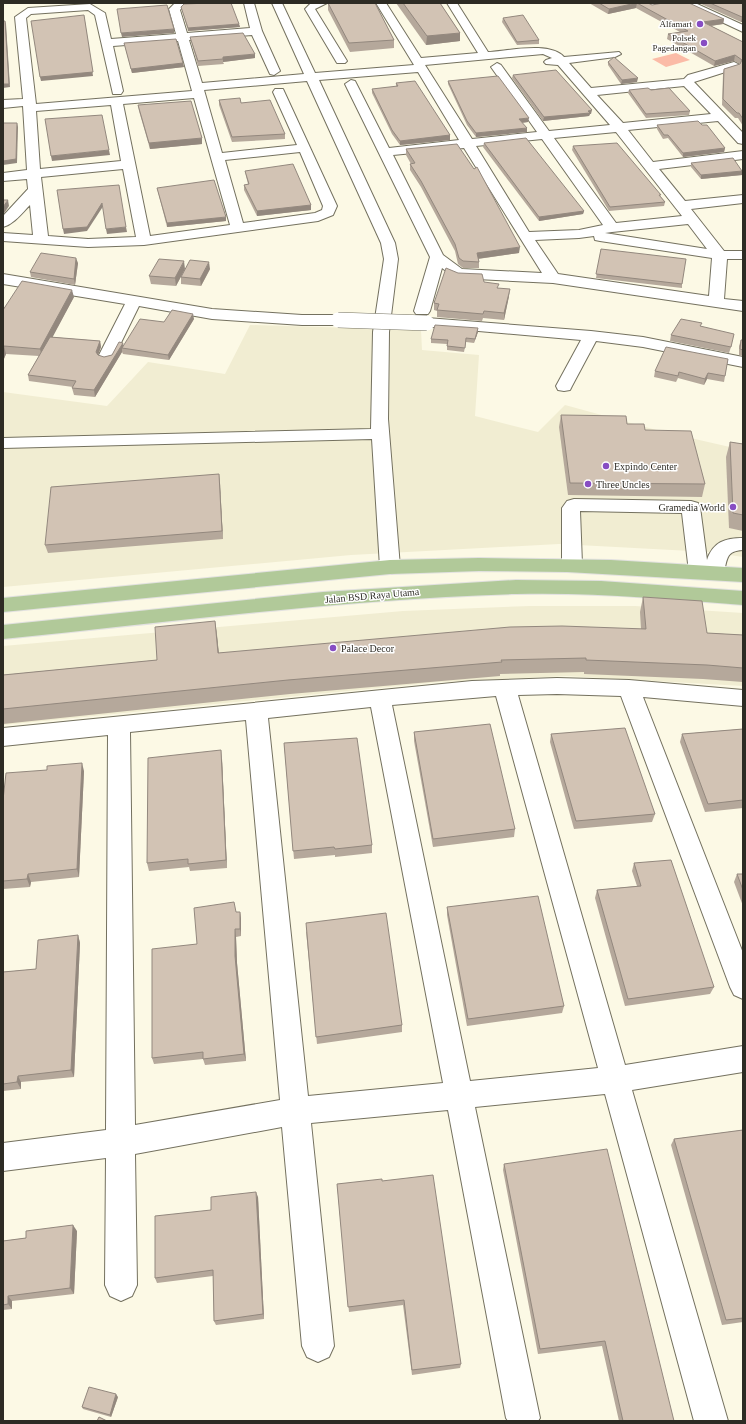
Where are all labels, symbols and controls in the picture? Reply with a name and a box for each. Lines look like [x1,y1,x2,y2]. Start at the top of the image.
place label: Alfamart [660,19,692,29]
marker: Alfamart [695,19,705,29]
place label: Polsek Pagedangan [653,33,696,53]
marker: Polsek Pagedangan [699,38,709,48]
marker: Expindo Center [601,461,611,471]
place label: Expindo Center [614,461,678,472]
marker: Three Uncles [583,479,593,489]
place label: Three Uncles [596,479,650,490]
place label: Gramedia World [659,502,725,513]
marker: Gramedia World [728,502,738,512]
street label: Jalan BSD Raya Utama [324,586,420,605]
marker: Palace Decor [328,643,338,653]
place label: Palace Decor [341,643,395,654]

